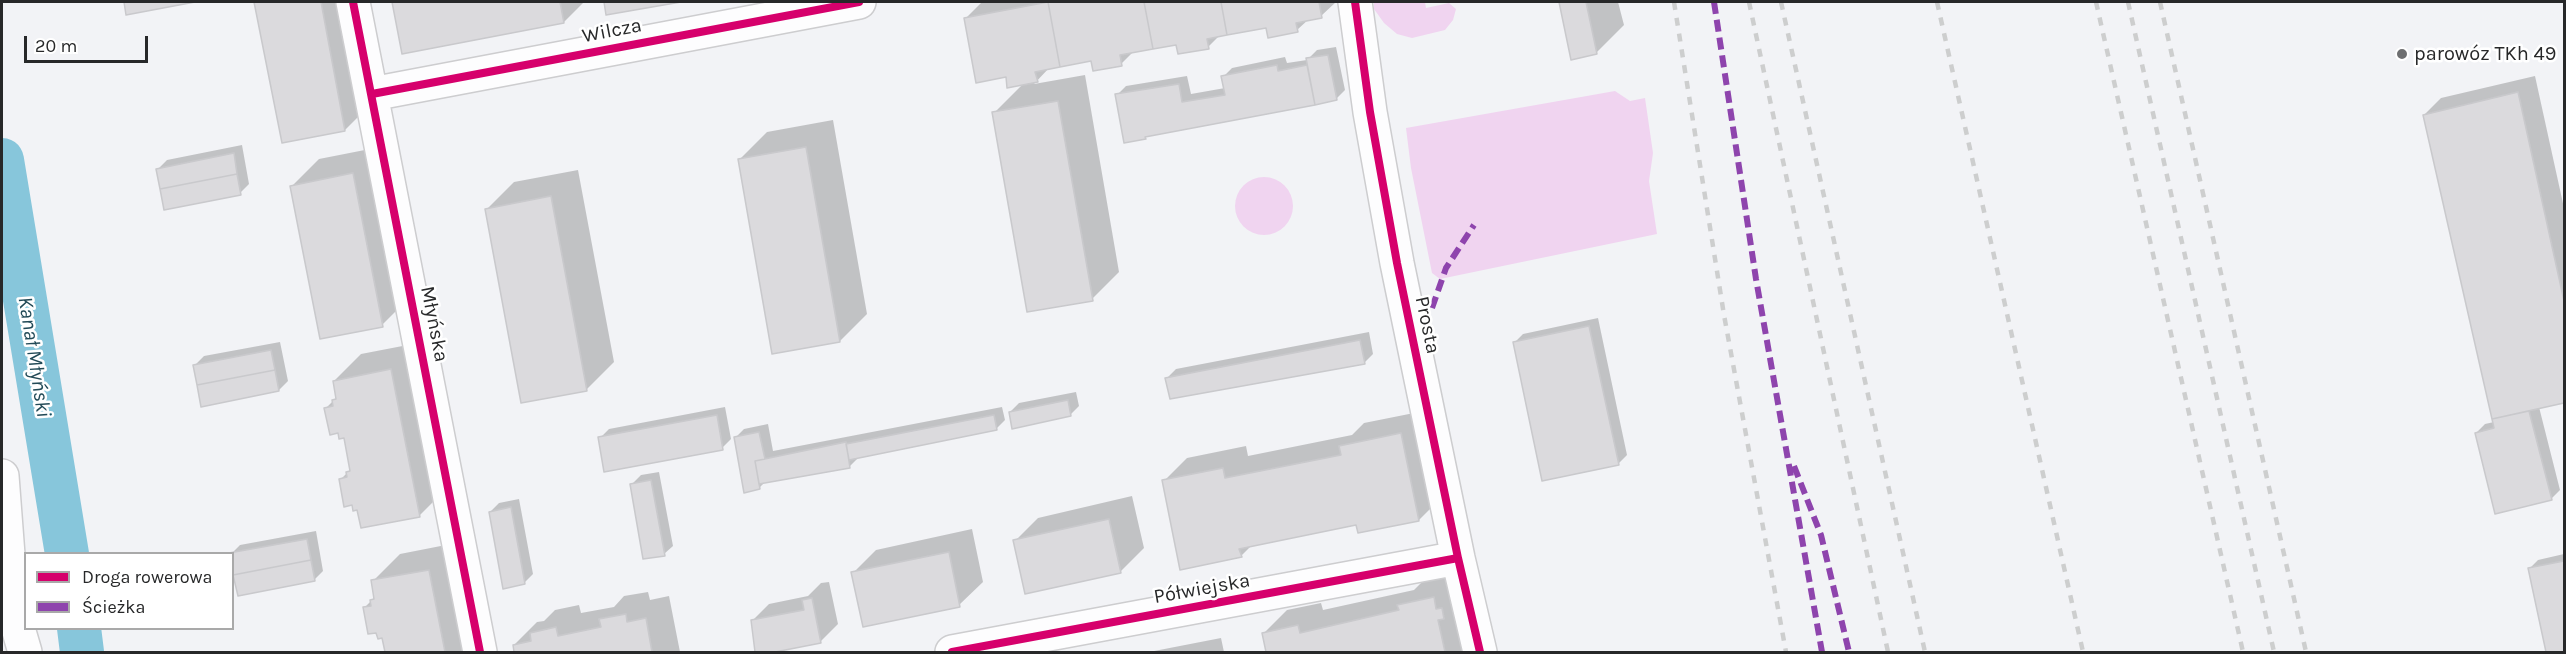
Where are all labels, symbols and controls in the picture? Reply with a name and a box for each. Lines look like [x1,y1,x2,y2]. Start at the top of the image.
street label: Wilcza [580,13,644,49]
scale bar [27,24,152,62]
text: 20 m [35,35,77,57]
place label: parowóz TKh 49 [2414,42,2556,66]
marker: parowóz TKh 49 [2395,47,2409,61]
street label: Młyńska [415,284,453,364]
street label: Prosta [1409,294,1445,356]
water label: Kanał Młyński [12,295,56,419]
legend [24,552,234,630]
text: Droga rowerowa [82,566,213,588]
street label: Półwiejska [1152,569,1252,609]
text: Ścieżka [82,596,145,618]

